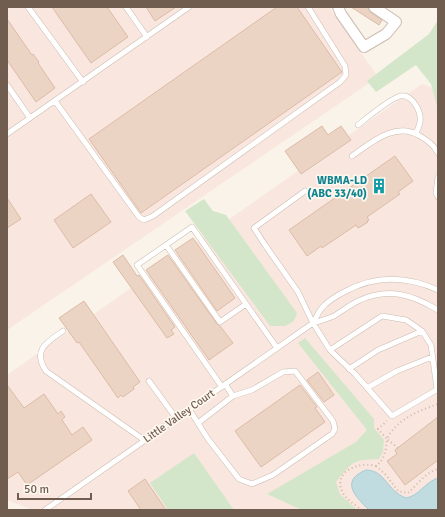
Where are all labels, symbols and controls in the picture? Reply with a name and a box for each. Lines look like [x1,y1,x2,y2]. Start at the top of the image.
place label: WBMA-LD (ABC 33/40) [307,174,367,200]
building icon: WBMA-LD (ABC 33/40) [370,177,388,195]
street label: Little Valley Court [141,386,217,445]
scale bar [18,475,91,501]
text: 50 m [24,482,49,497]

